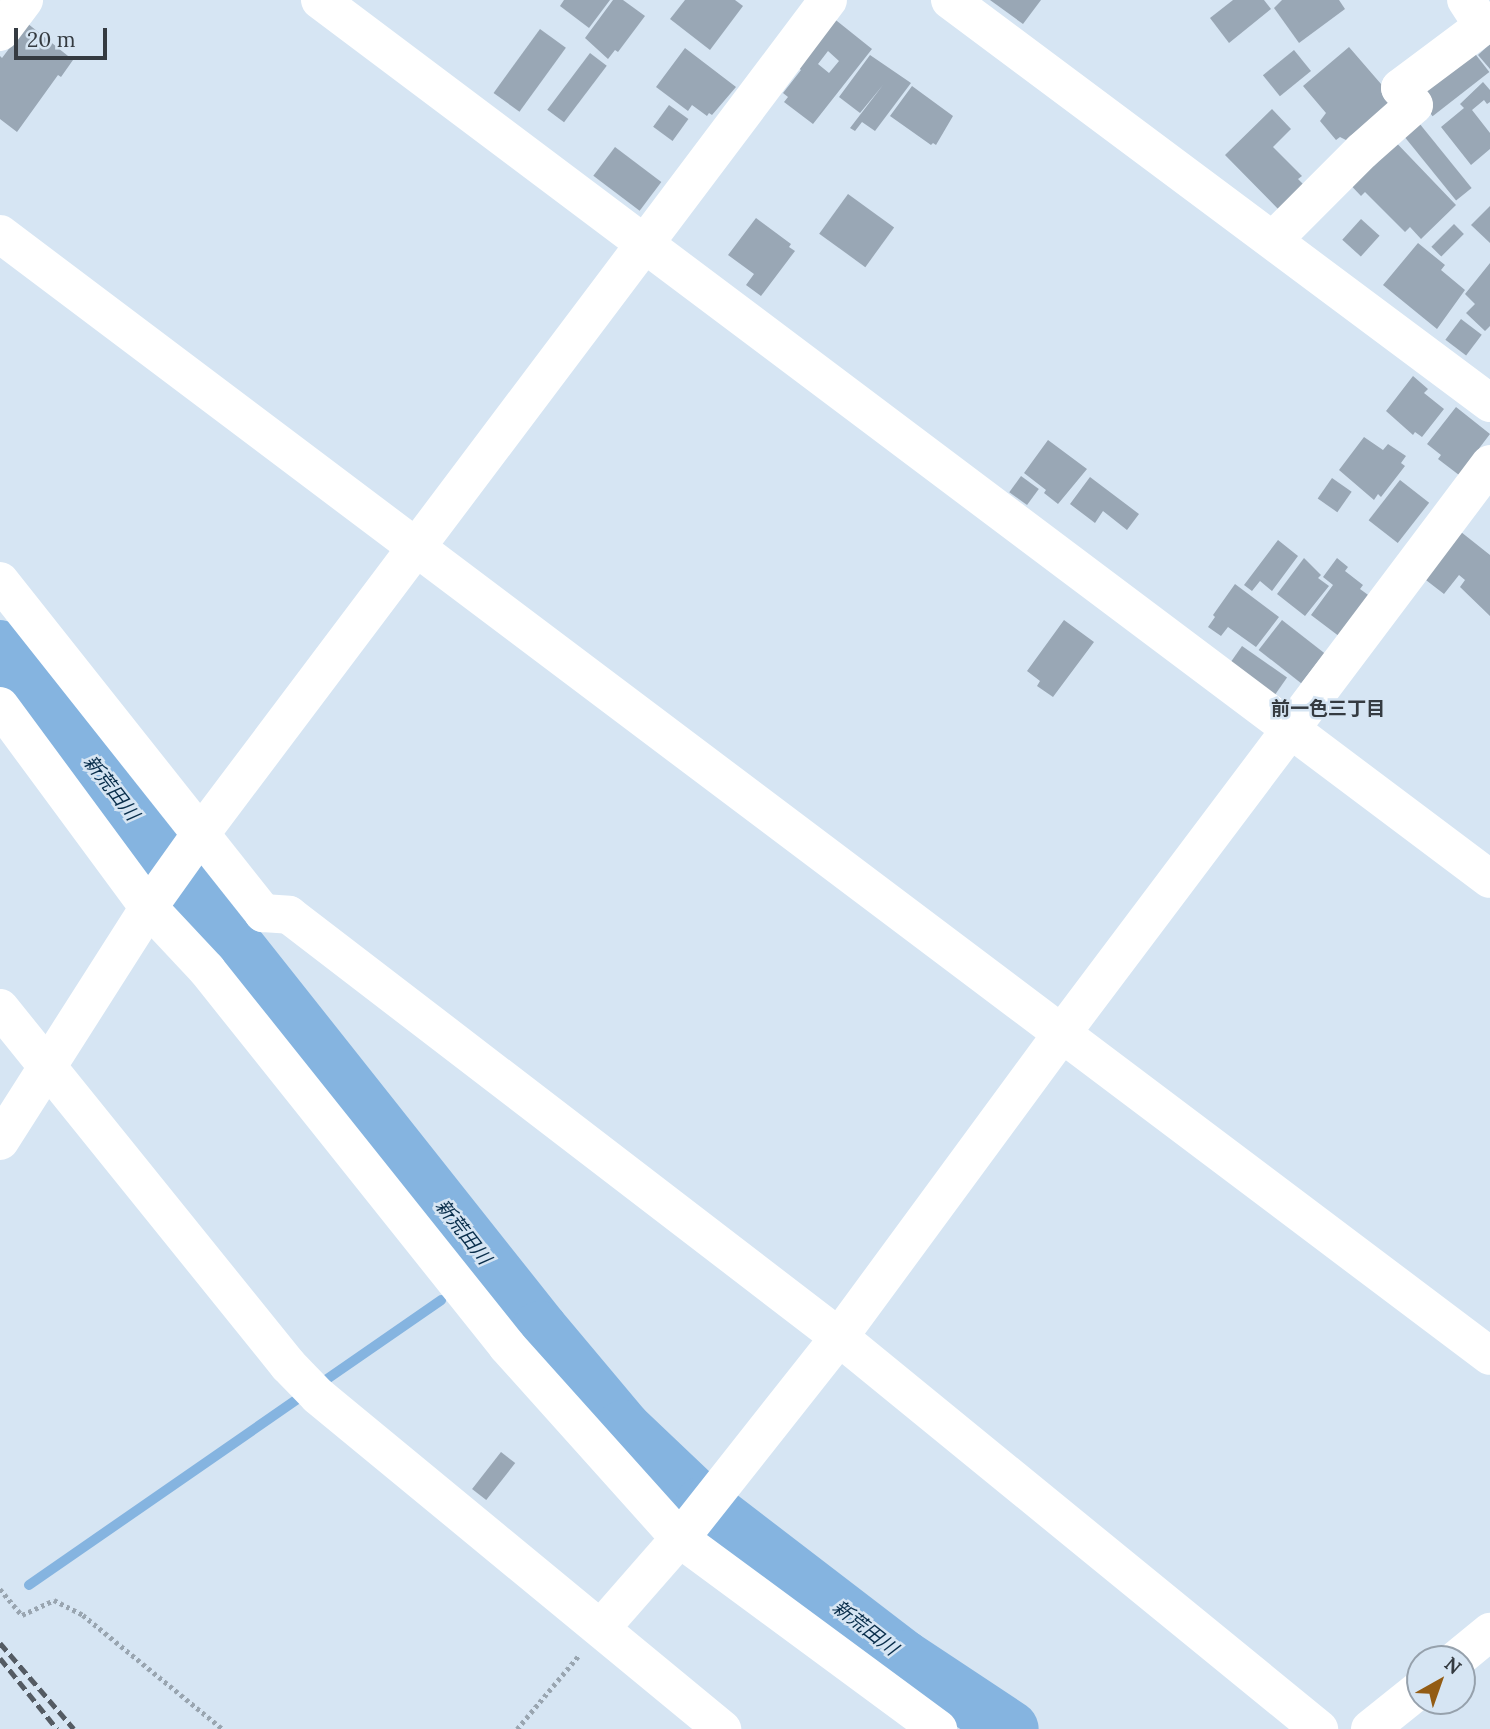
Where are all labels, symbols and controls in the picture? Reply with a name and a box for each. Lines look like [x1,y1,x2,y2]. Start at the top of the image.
scale bar [18,14,110,58]
text: 20 m [27,26,76,53]
district label: 前一色三丁目 [1271,698,1385,720]
water label: 新荒田川 [79,751,143,825]
water label: 新荒田川 [431,1195,495,1269]
water label: 新荒田川 [828,1596,902,1660]
north arrow [1406,1645,1476,1715]
text: N [1440,1652,1467,1679]

